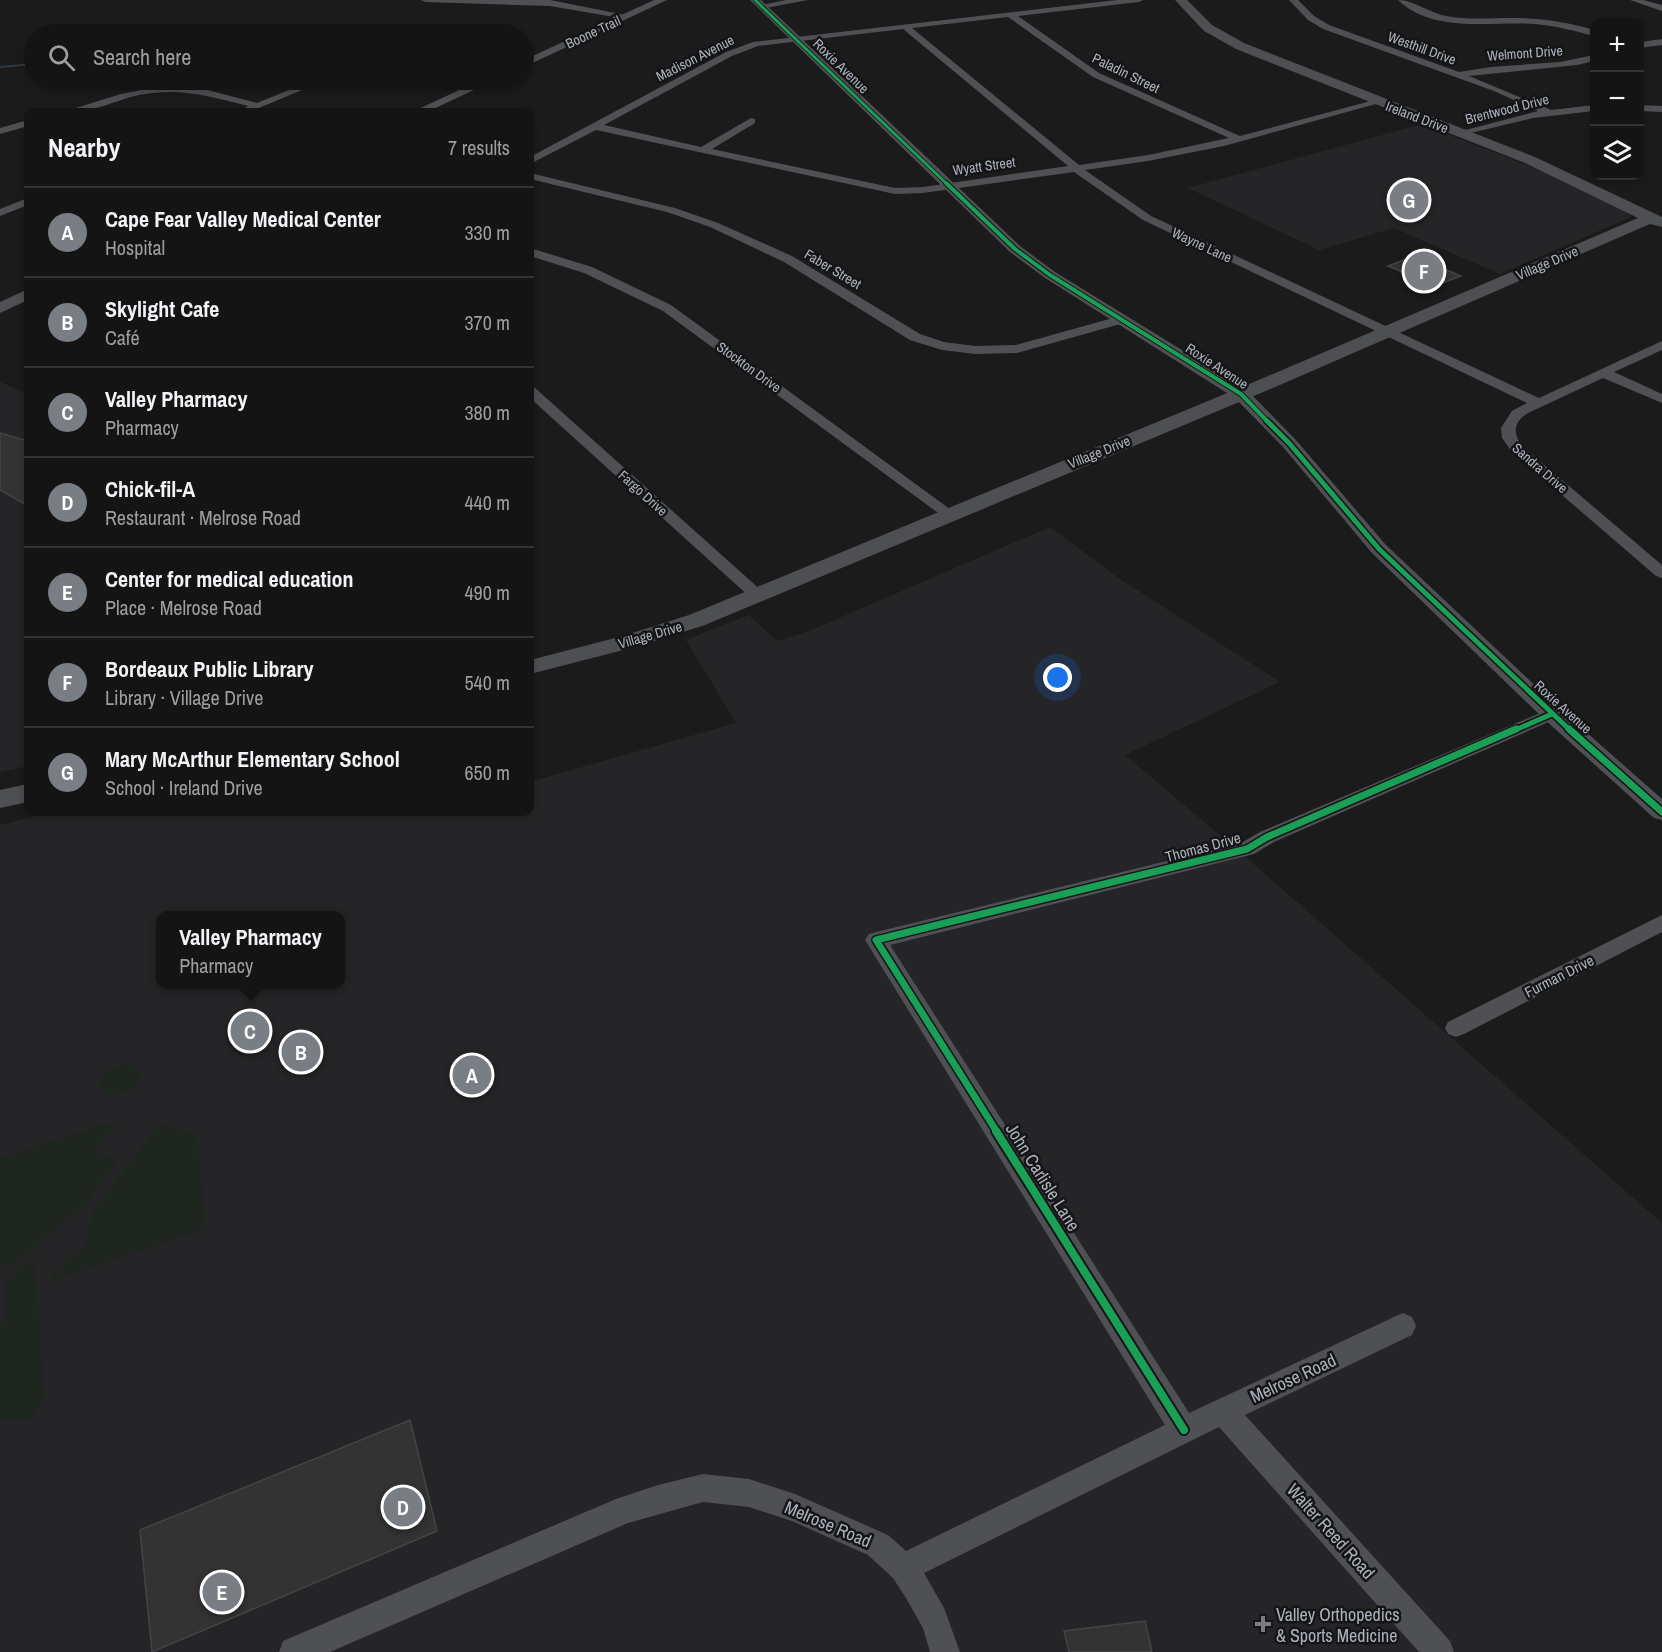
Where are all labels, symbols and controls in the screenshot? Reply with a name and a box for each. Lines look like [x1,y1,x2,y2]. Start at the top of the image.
street label: Boone Trail [563,11,623,53]
map controls [1590,18,1644,180]
button: + [1590,18,1644,72]
search box [24,24,534,90]
street label: Westhill Drive [1385,27,1459,69]
street label: Madison Avenue [653,31,737,85]
street label: Roxie Avenue [809,35,873,97]
icon: search [45,41,78,74]
street label: Welmont Drive [1487,41,1563,65]
text: Search here [93,42,191,72]
street label: Paladin Street [1089,49,1163,97]
button: − [1590,72,1644,126]
street label: Brentwood Drive [1463,90,1551,128]
street label: Ireland Drive [1383,97,1451,137]
button: layers [1590,126,1644,180]
text: Nearby [48,130,120,165]
text: 7 results [448,134,510,161]
street label: Wyatt Street [952,153,1016,179]
pin: G [1390,178,1428,222]
text: Cape Fear Valley Medical Center [105,204,381,234]
text: A [62,219,73,246]
text: 330 m [464,219,510,246]
street label: Wayne Lane [1169,223,1235,267]
text: Hospital [105,234,165,261]
street label: Village Drive [1513,242,1581,284]
street label: Faber Street [801,245,865,293]
pin: F [1404,248,1444,294]
text: Skylight Cafe [105,294,219,324]
text: B [62,309,73,336]
text: 370 m [464,309,510,336]
text: Café [105,324,140,351]
street label: Stockton Drive [713,338,785,396]
street label: Roxie Avenue [1182,339,1252,393]
text: Valley Pharmacy [105,384,247,414]
text: C [62,399,73,426]
text: 380 m [464,399,510,426]
text: Pharmacy [105,414,179,441]
street label: Village Drive [1065,431,1133,473]
street label: Sandra Drive [1509,439,1571,497]
street label: Fargo Drive [615,466,671,520]
text: Chick-fil-A [105,474,195,504]
text: D [62,489,73,516]
text: 440 m [464,489,510,516]
text: Restaurant · Melrose Road [105,504,301,531]
text: Center for medical education [105,564,354,594]
text: E [62,579,73,606]
text: 490 m [464,579,510,606]
text: Place · Melrose Road [105,594,262,621]
street label: Village Drive [616,617,684,653]
text: Bordeaux Public Library [105,654,314,684]
your location [1043,663,1072,692]
text: F [62,669,73,696]
text: 540 m [464,669,510,696]
street label: Roxie Avenue [1530,676,1596,738]
text: Library · Village Drive [105,684,263,711]
text: Mary McArthur Elementary School [105,744,400,774]
text: G [61,759,74,786]
text: 650 m [464,759,510,786]
text: School · Ireland Drive [105,774,263,801]
street label: Thomas Drive [1163,827,1243,867]
popup [156,911,345,989]
text: Valley Pharmacy [179,922,322,952]
street label: Furman Drive [1521,950,1597,1002]
text: Pharmacy [179,952,253,979]
pin: C [230,1008,270,1054]
pin: B [282,1030,320,1074]
pin: A [452,1052,492,1098]
street label: John Carlisle Lane [1000,1118,1086,1236]
street label: Melrose Road [1246,1347,1340,1409]
street label: Walter Reed Road [1281,1478,1381,1584]
pin: D [384,1484,422,1530]
street label: Melrose Road [781,1495,875,1553]
pin: E [202,1570,242,1614]
place label: Valley Orthopedics & Sports Medicine [1276,1602,1400,1648]
marker: Valley Orthopedics & Sports Medicine [1254,1615,1272,1633]

